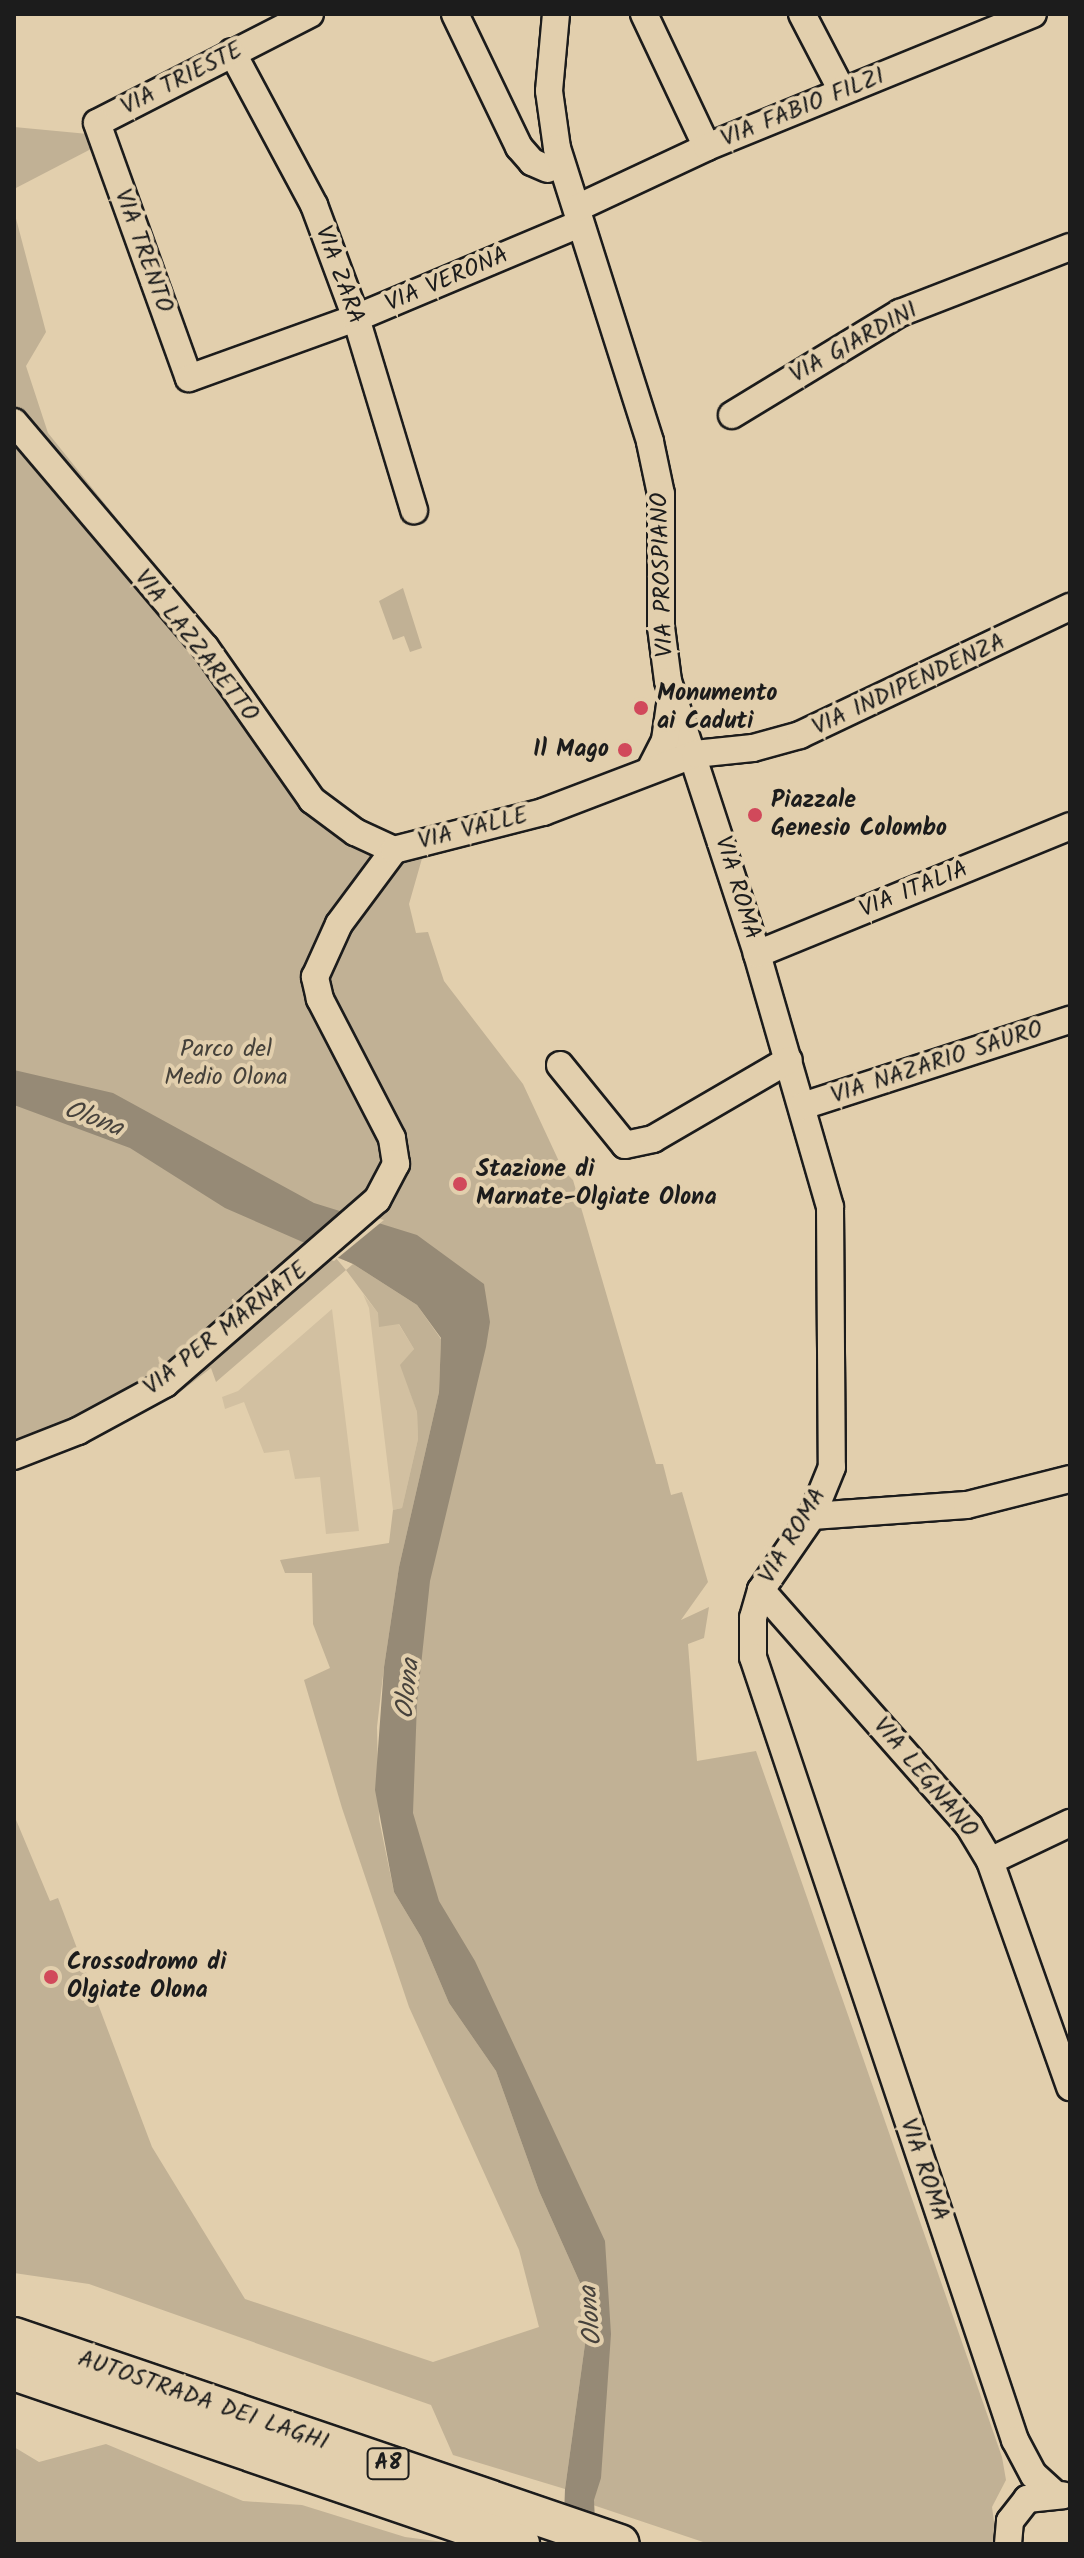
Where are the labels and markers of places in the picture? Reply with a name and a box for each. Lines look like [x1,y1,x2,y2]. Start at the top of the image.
place label: Monumento ai Caduti [657,680,777,736]
marker: Monumento ai Caduti [632,699,650,717]
place label: Il Mago [533,736,609,764]
marker: Il Mago [616,741,634,759]
place label: Piazzale Genesio Colombo [771,787,947,843]
marker: Piazzale Genesio Colombo [746,806,764,824]
place label: Stazione di Marnate-Olgiate Olona [476,1156,717,1212]
marker: Stazione di Marnate-Olgiate Olona [451,1175,469,1193]
place label: Crossodromo di Olgiate Olona [67,1949,226,2005]
marker: Crossodromo di Olgiate Olona [42,1968,60,1986]

